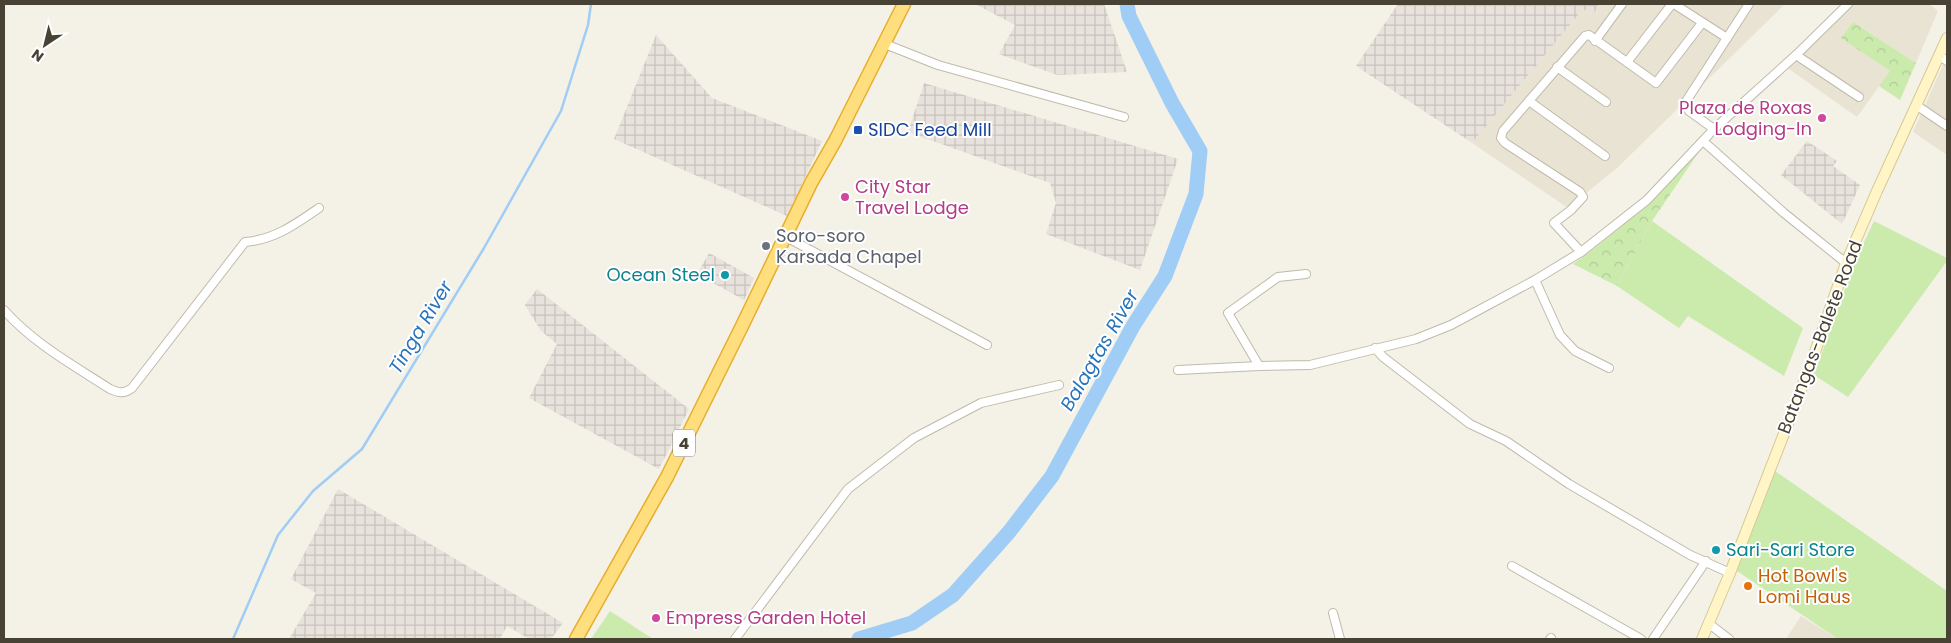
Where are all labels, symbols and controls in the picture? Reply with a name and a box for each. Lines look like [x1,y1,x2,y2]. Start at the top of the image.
north arrow [20,20,70,70]
text: N [27,44,48,67]
place label: Plaza de Roxas Lodging-In [1679,95,1812,141]
marker: Plaza de Roxas Lodging-In [1816,112,1828,124]
place label: SIDC Feed Mill [868,117,992,142]
marker: SIDC Feed Mill [852,124,864,136]
place label: City Star Travel Lodge [855,174,969,220]
marker: City Star Travel Lodge [839,191,851,203]
place label: Soro-soro Karsada Chapel [776,223,922,269]
street label: Batangas-Balete Road [1771,237,1868,437]
marker: Soro-soro Karsada Chapel [760,240,772,252]
place label: Ocean Steel [606,262,715,287]
marker: Ocean Steel [719,269,731,281]
water label: Tinga River [382,275,459,379]
water label: Balagtas River [1054,284,1146,416]
road number: 4 [673,429,695,456]
place label: Sari-Sari Store [1726,537,1855,562]
marker: Sari-Sari Store [1710,544,1722,556]
place label: Hot Bowl's Lomi Haus [1758,563,1851,609]
marker: Hot Bowl's Lomi Haus [1742,580,1754,592]
place label: Empress Garden Hotel [666,605,866,630]
marker: Empress Garden Hotel [650,612,662,624]

